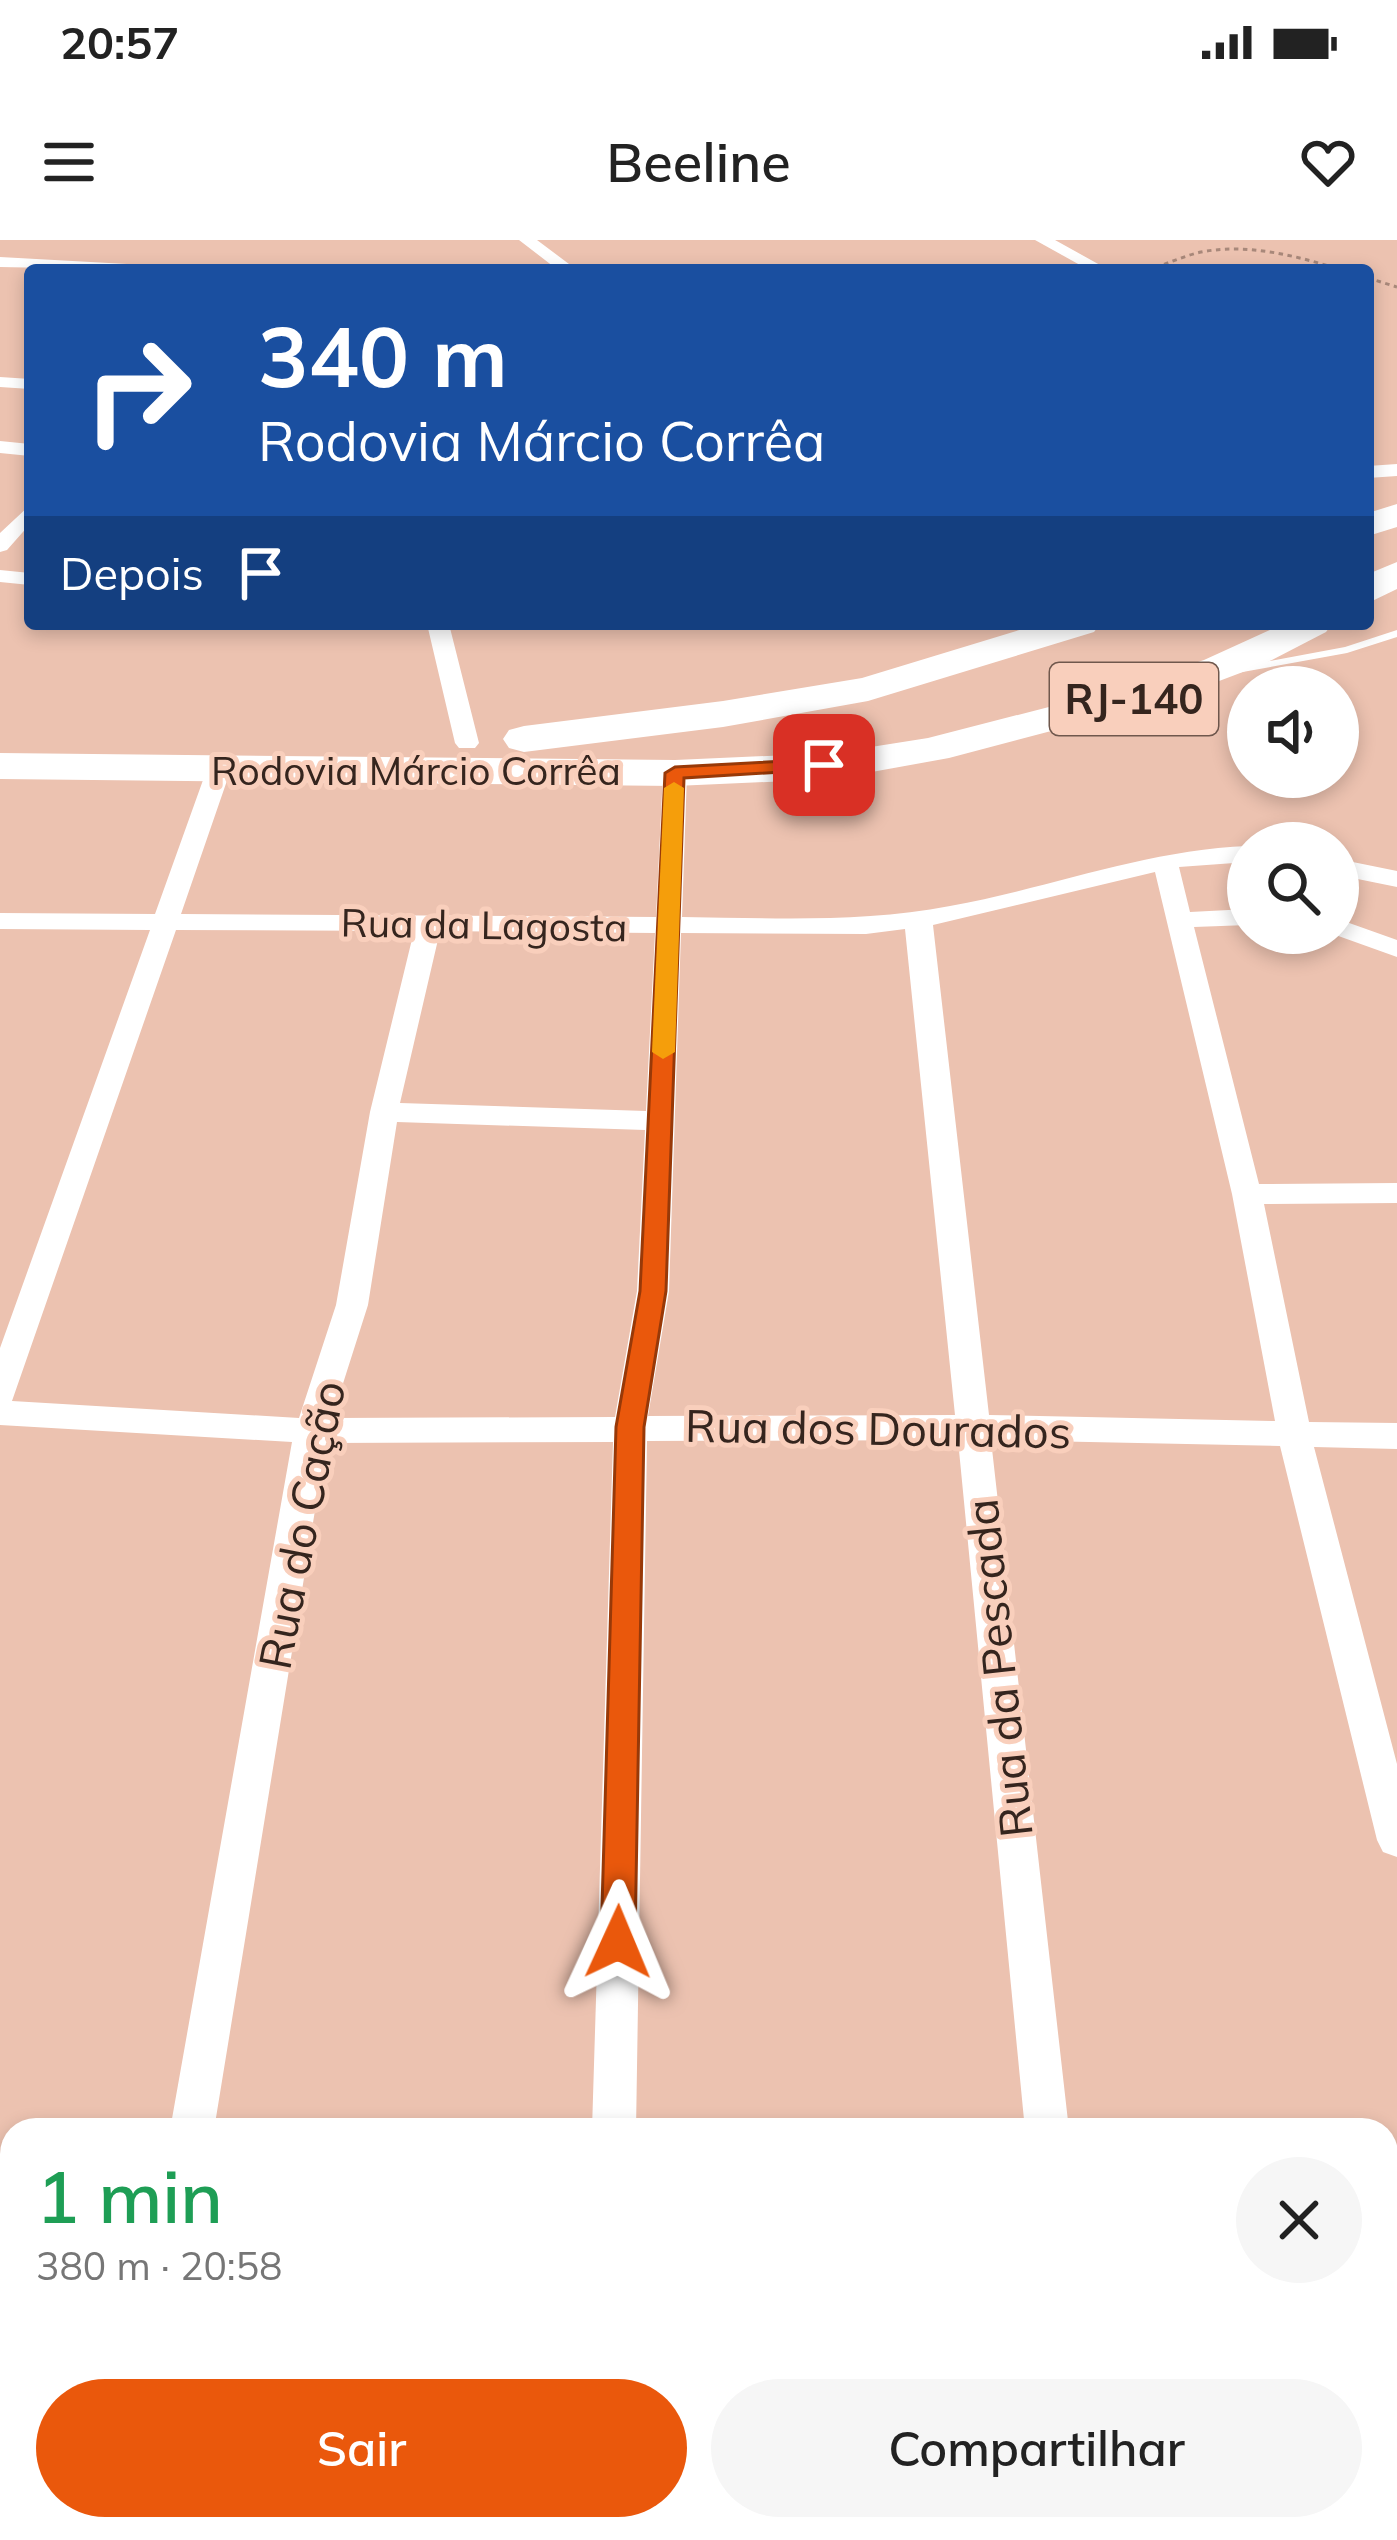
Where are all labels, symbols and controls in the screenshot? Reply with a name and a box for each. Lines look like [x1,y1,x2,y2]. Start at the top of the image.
text: 20:57 [60,14,179,70]
text: Beeline [606,128,791,196]
icon: menu [36,129,102,195]
icon: heart [1295,129,1361,195]
text: 340 m [258,303,508,408]
icon: right [60,312,216,468]
text: Rodovia Márcio Corrêa [258,407,825,475]
icon: arrive [228,540,294,606]
text: Depois [60,545,204,601]
road number: RJ-140 [1050,663,1218,735]
map controls [1227,666,1359,954]
button: sound [1227,666,1359,798]
pin [773,714,875,816]
icon: arrive [791,732,857,798]
street label: Rodovia Márcio Corrêa [211,746,621,795]
button: search [1227,822,1359,954]
street label: Rua da Lagosta [340,898,628,951]
street label: Rua do Cação [246,1376,356,1674]
street label: Rua dos Dourados [685,1397,1071,1459]
street label: Rua da Pescada [952,1496,1044,1840]
position arrow [555,1879,681,2005]
text: 1 min [36,2151,223,2241]
button: close [1236,2157,1362,2283]
text: 380 m · 20:58 [36,2241,282,2290]
button: Sair [36,2379,687,2517]
button: Compartilhar [711,2379,1362,2517]

